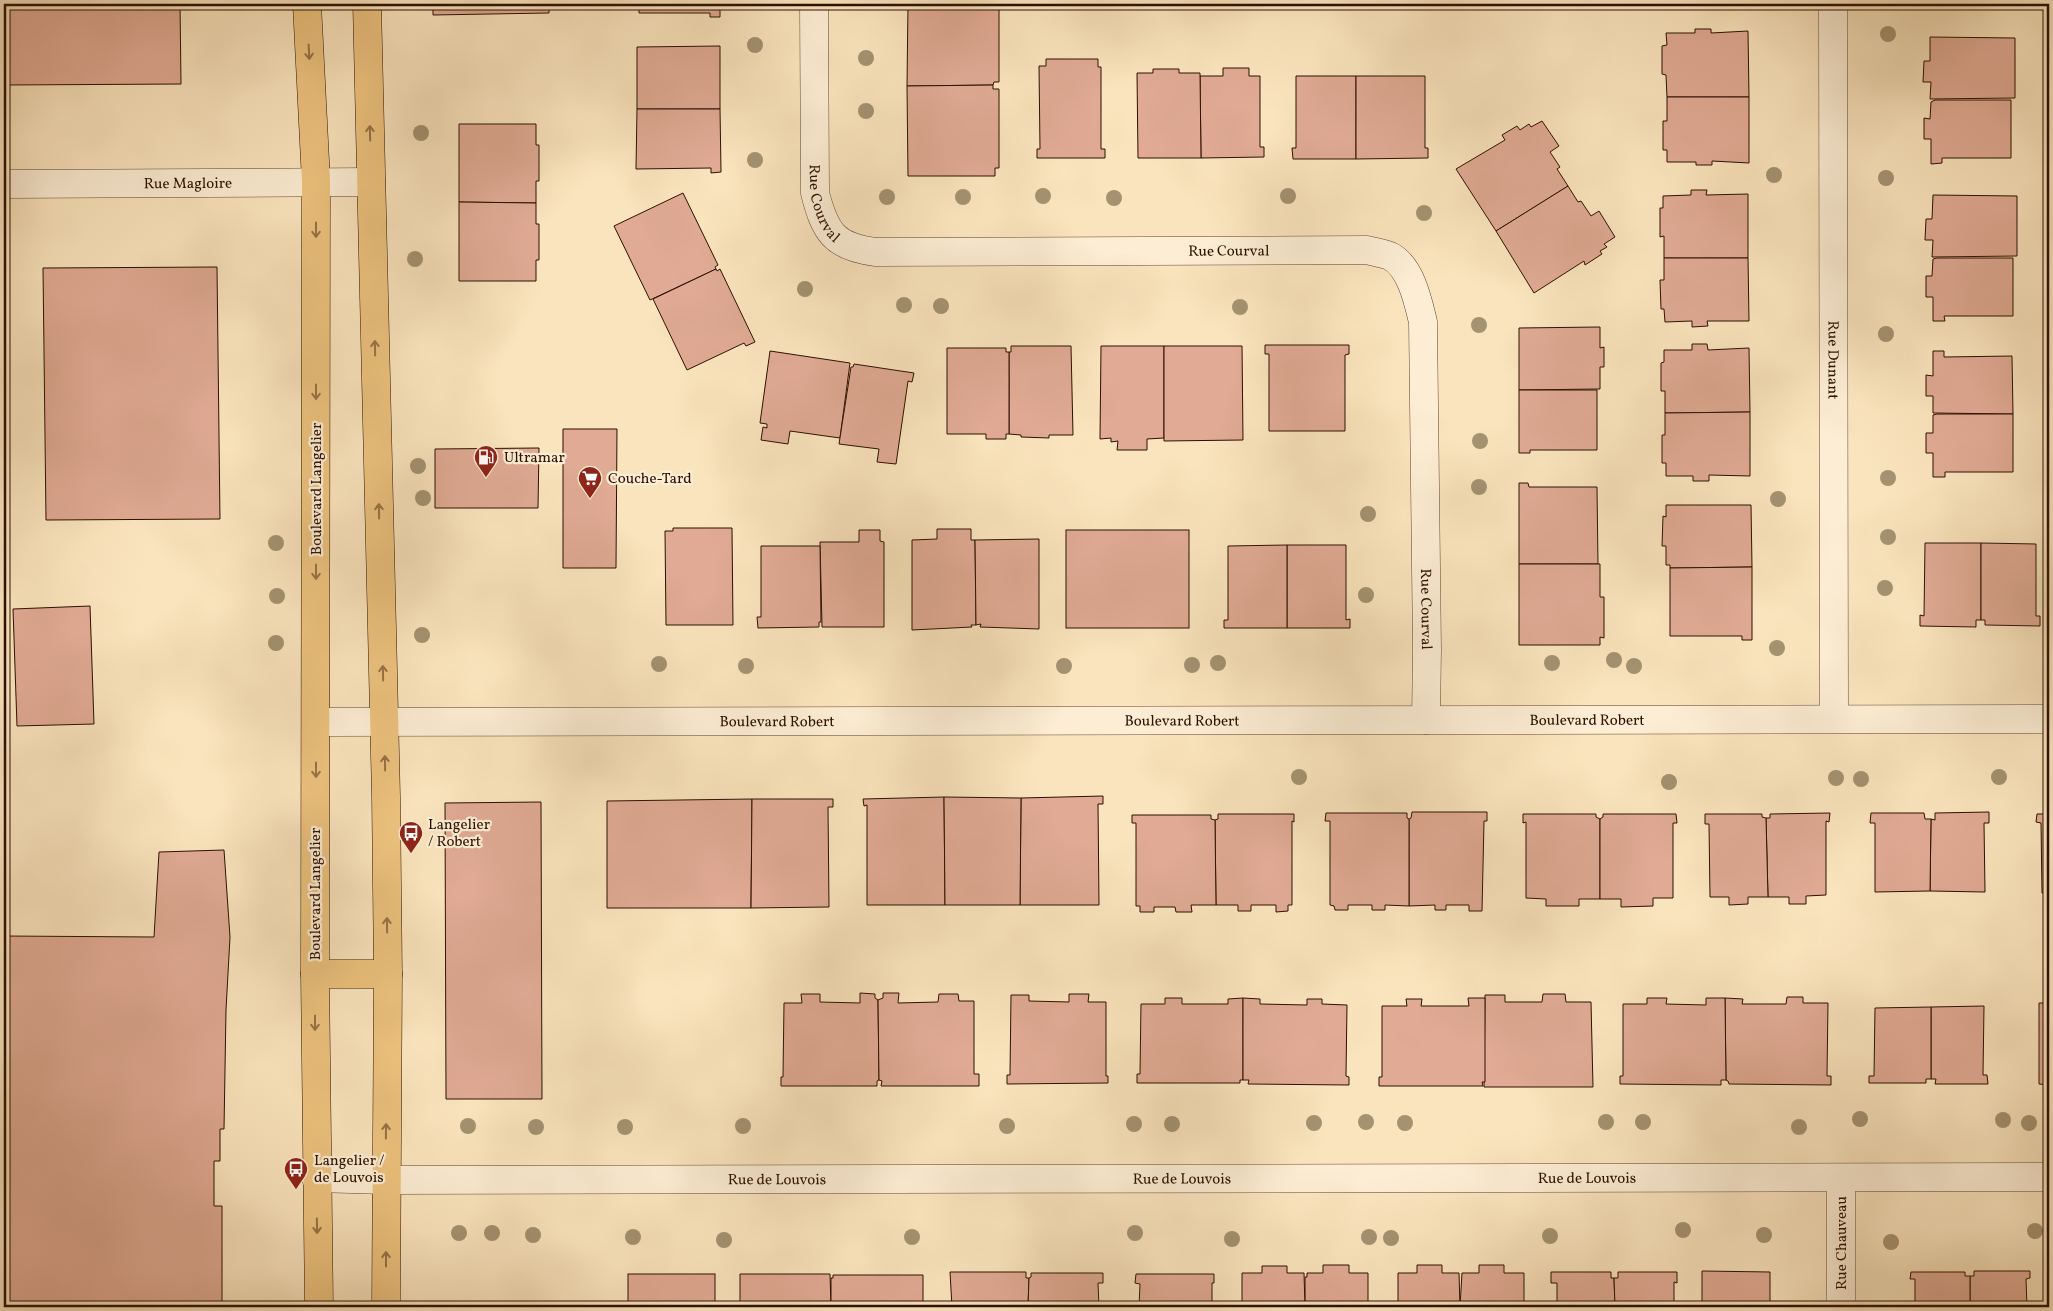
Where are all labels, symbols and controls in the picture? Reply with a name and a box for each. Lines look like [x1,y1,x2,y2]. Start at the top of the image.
one-way arrow [305,44,314,60]
one-way arrow [365,125,375,142]
street label: Rue Courval [803,164,844,248]
street label: Rue Magloire [144,174,232,195]
one-way arrow [311,222,321,238]
street label: Rue Courval [1188,241,1270,263]
street label: Rue Dunant [1821,320,1843,400]
one-way arrow [370,341,380,357]
one-way arrow [311,384,321,400]
street label: Boulevard Langelier [307,423,328,555]
fuel station icon: Ultramar [473,444,499,478]
place label: Ultramar [504,448,565,469]
supermarket icon: Couche-Tard [577,465,603,499]
place label: Couche-Tard [608,469,692,490]
one-way arrow [374,503,384,520]
one-way arrow [311,564,321,580]
street label: Rue Courval [1414,568,1436,650]
one-way arrow [378,666,388,682]
street label: Boulevard Robert [1124,711,1240,733]
street label: Boulevard Robert [1529,711,1645,732]
street label: Boulevard Robert [719,712,835,733]
one-way arrow [380,755,390,772]
one-way arrow [311,762,321,778]
place label: Langelier / Robert [428,815,490,853]
bus stop icon: Langelier / Robert [398,820,424,854]
street label: Boulevard Langelier [306,828,327,960]
one-way arrow [383,918,392,934]
one-way arrow [310,1014,320,1031]
one-way arrow [381,1123,391,1140]
place label: Langelier / de Louvois [314,1151,385,1189]
bus stop icon: Langelier / de Louvois [283,1156,309,1190]
street label: Rue de Louvois [1133,1169,1231,1191]
street label: Rue de Louvois [1538,1169,1636,1190]
street label: Rue de Louvois [728,1170,826,1191]
street label: Rue Chauveau [1832,1196,1853,1290]
one-way arrow [312,1218,322,1234]
one-way arrow [381,1251,391,1267]

